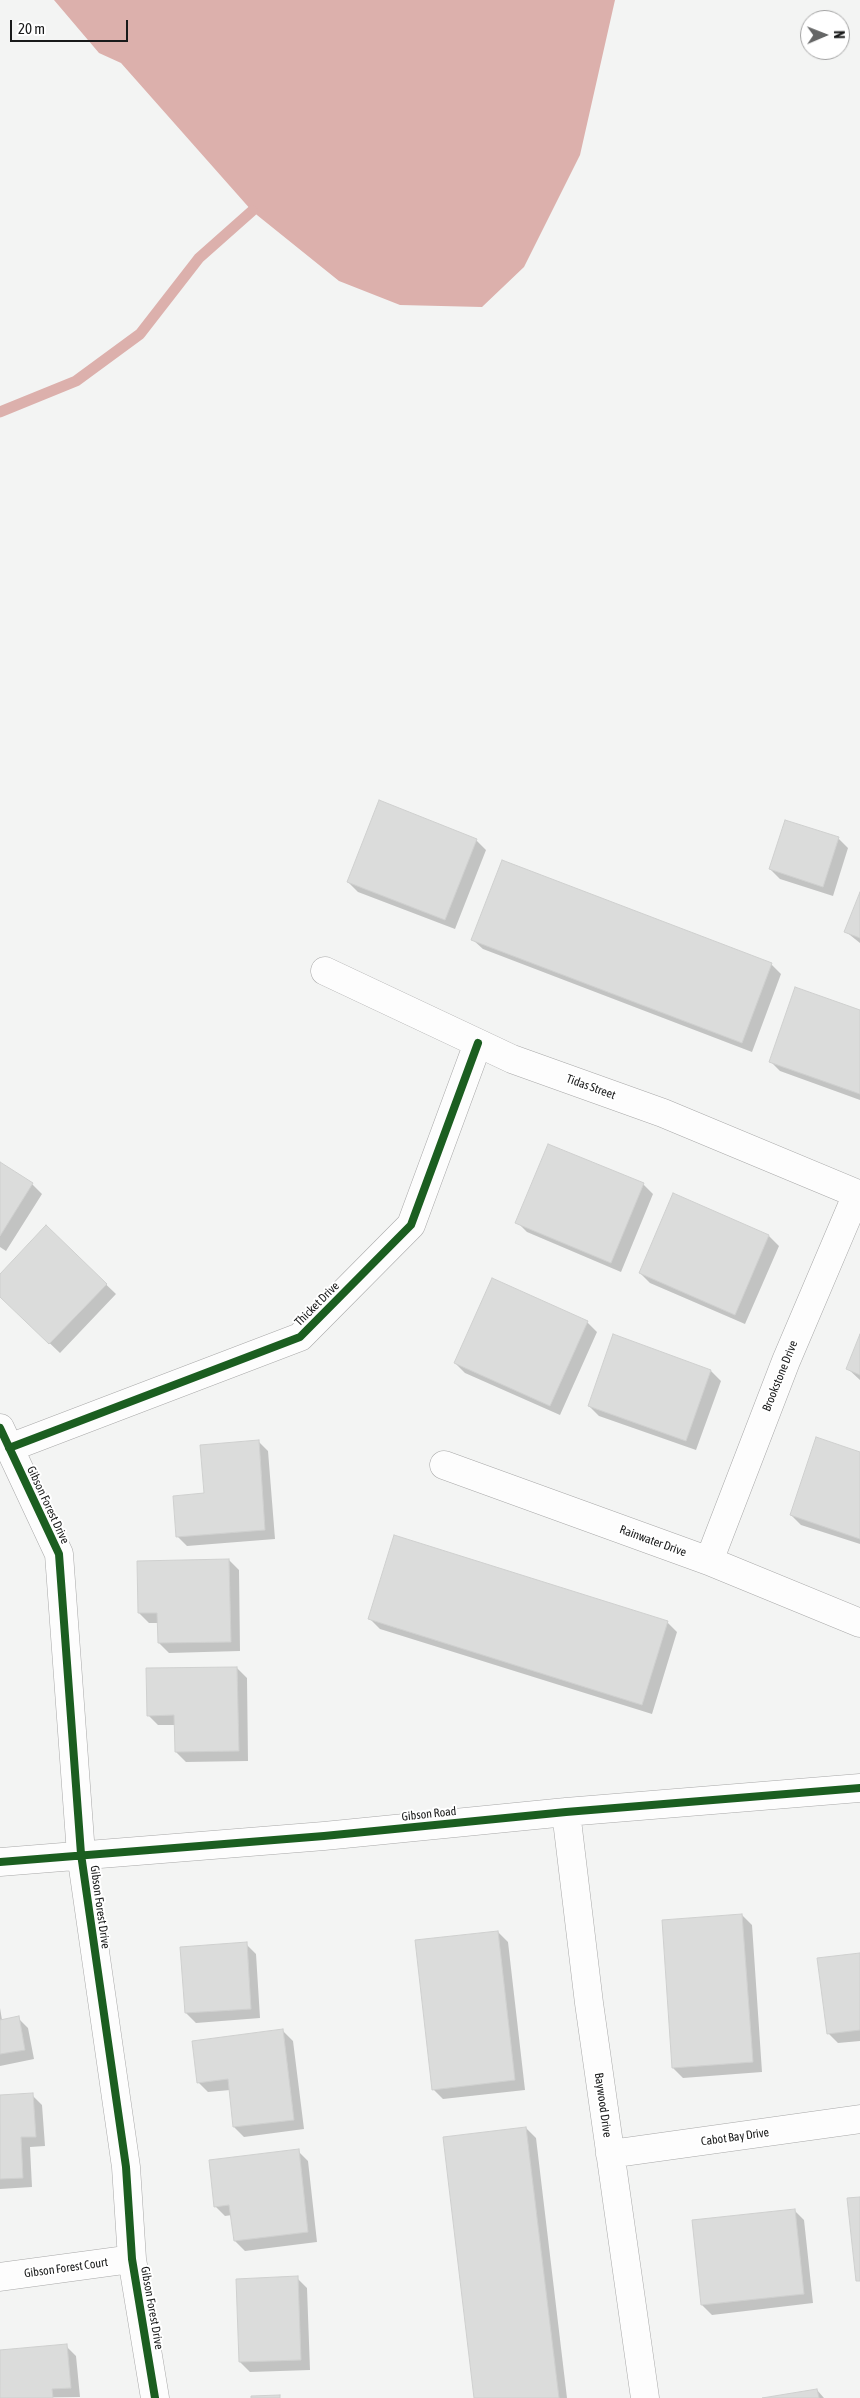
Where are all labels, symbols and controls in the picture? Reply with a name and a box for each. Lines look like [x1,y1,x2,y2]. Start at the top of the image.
scale bar [12,10,130,42]
north arrow [800,10,850,60]
text: 20 m [18,20,45,37]
text: N [831,30,847,39]
street label: Tidas Street [564,1071,618,1103]
street label: Thicket Drive [292,1279,342,1329]
street label: Brookstone Drive [759,1338,801,1414]
street label: Gibson Forest Drive [24,1464,72,1546]
street label: Rainwater Drive [618,1522,688,1560]
street label: Gibson Road [401,1804,457,1824]
street label: Gibson Forest Drive [87,1864,113,1950]
street label: Baywood Drive [591,2072,615,2138]
street label: Cabot Bay Drive [700,2125,770,2149]
street label: Gibson Forest Court [23,2255,109,2281]
street label: Gibson Forest Drive [138,2265,166,2351]

